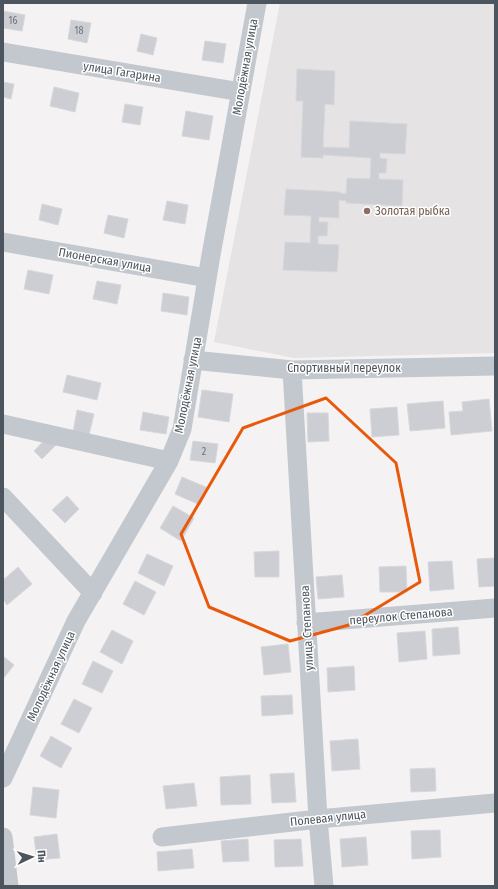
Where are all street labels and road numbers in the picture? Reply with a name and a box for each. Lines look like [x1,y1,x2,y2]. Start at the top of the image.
street label: Молодёжная улица [230,18,260,116]
street label: улица Гагарина [82,59,162,85]
street label: Пионерская улица [57,245,153,275]
street label: Молодёжная улица [172,336,204,434]
street label: Спортивный переулок [287,361,401,375]
street label: улица Степанова [298,585,316,671]
street label: переулок Степанова [349,605,453,627]
street label: Молодёжная улица [24,629,78,723]
street label: Полевая улица [289,807,367,829]

